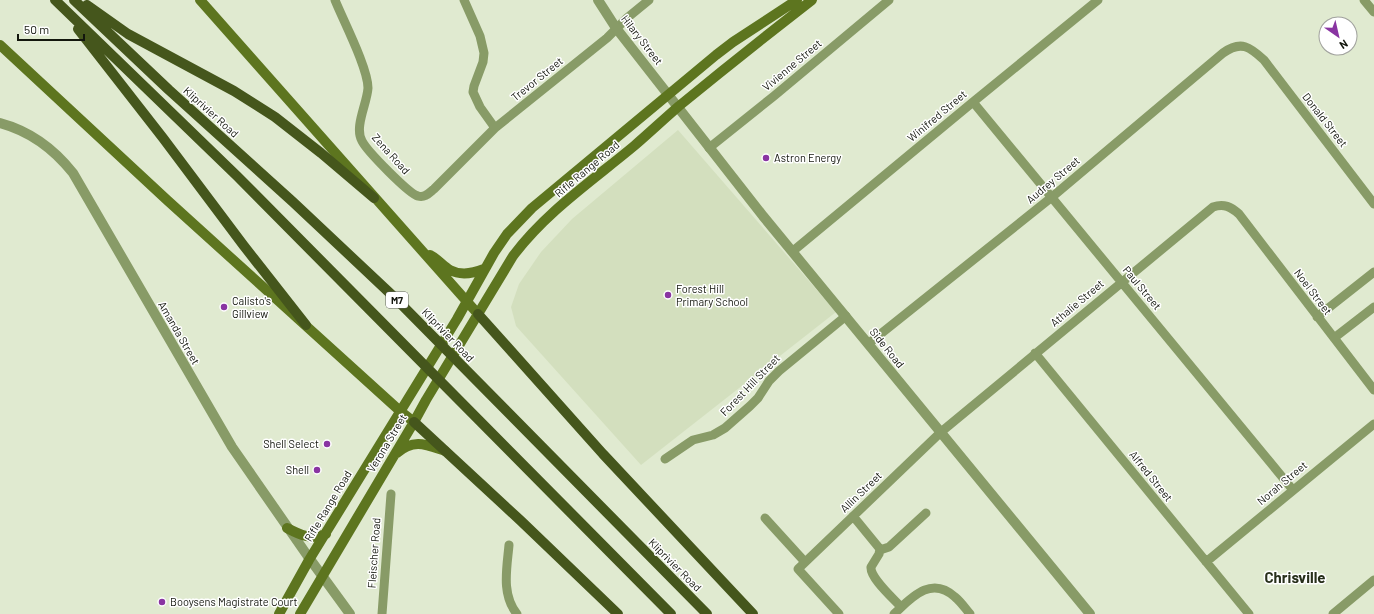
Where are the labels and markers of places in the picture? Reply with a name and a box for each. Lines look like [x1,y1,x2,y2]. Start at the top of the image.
place label: Astron Energy [774,151,841,164]
marker: Astron Energy [761,153,771,163]
place label: Forest Hill Primary School [676,282,748,308]
marker: Forest Hill Primary School [663,290,673,300]
place label: Calisto's Gillview [232,294,271,320]
marker: Calisto's Gillview [219,302,229,312]
place label: Shell Select [263,437,319,450]
marker: Shell Select [322,439,332,449]
place label: Shell [286,463,309,476]
marker: Shell [312,465,322,475]
place label: Booysens Magistrate Court [170,595,298,608]
marker: Booysens Magistrate Court [157,597,167,607]

